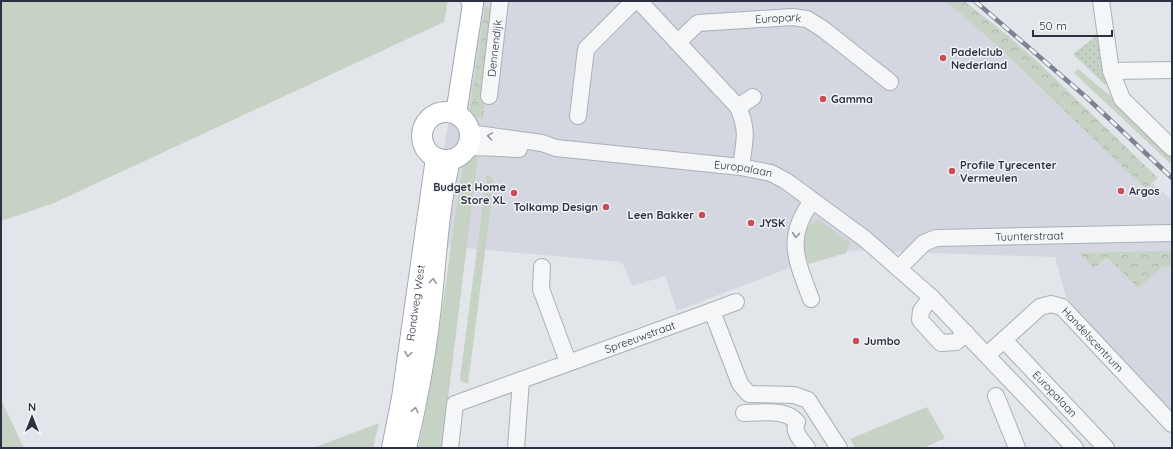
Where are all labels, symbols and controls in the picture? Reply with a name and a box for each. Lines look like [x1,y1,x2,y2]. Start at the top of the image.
street label: Europark [755,10,802,26]
scale bar [1033,12,1112,38]
text: 50 m [1039,18,1067,33]
street label: Dennendijk [484,19,505,78]
place label: Padelclub Nederland [951,45,1007,72]
marker: Padelclub Nederland [938,53,948,63]
place label: Gamma [831,92,873,106]
marker: Gamma [818,94,828,104]
one-way arrow [487,132,493,141]
street label: Europalaan [714,157,774,180]
place label: Profile Tyrecenter Vermeulen [960,158,1057,185]
marker: Profile Tyrecenter Vermeulen [947,166,957,176]
place label: Budget Home Store XL [433,180,507,207]
place label: Argos [1129,184,1160,198]
marker: Argos [1116,186,1126,196]
marker: Budget Home Store XL [509,188,519,198]
place label: Tolkamp Design [513,200,598,214]
marker: Tolkamp Design [601,202,611,212]
place label: Leen Bakker [628,208,694,222]
marker: Leen Bakker [697,210,707,220]
place label: JYSK [759,216,785,230]
marker: JYSK [746,218,756,228]
street label: Tuunterstraat [995,228,1064,244]
one-way arrow [792,232,801,238]
street label: Rondweg West [403,264,428,342]
one-way arrow [429,278,438,285]
street label: Handelscentrum [1059,304,1127,375]
street label: Spreeuwstraat [603,318,677,356]
place label: Jumbo [864,334,901,348]
marker: Jumbo [851,336,861,346]
one-way arrow [404,351,413,357]
street label: Europalaan [1030,368,1080,420]
north arrow [12,397,52,437]
text: N [28,400,36,414]
one-way arrow [410,407,418,413]

